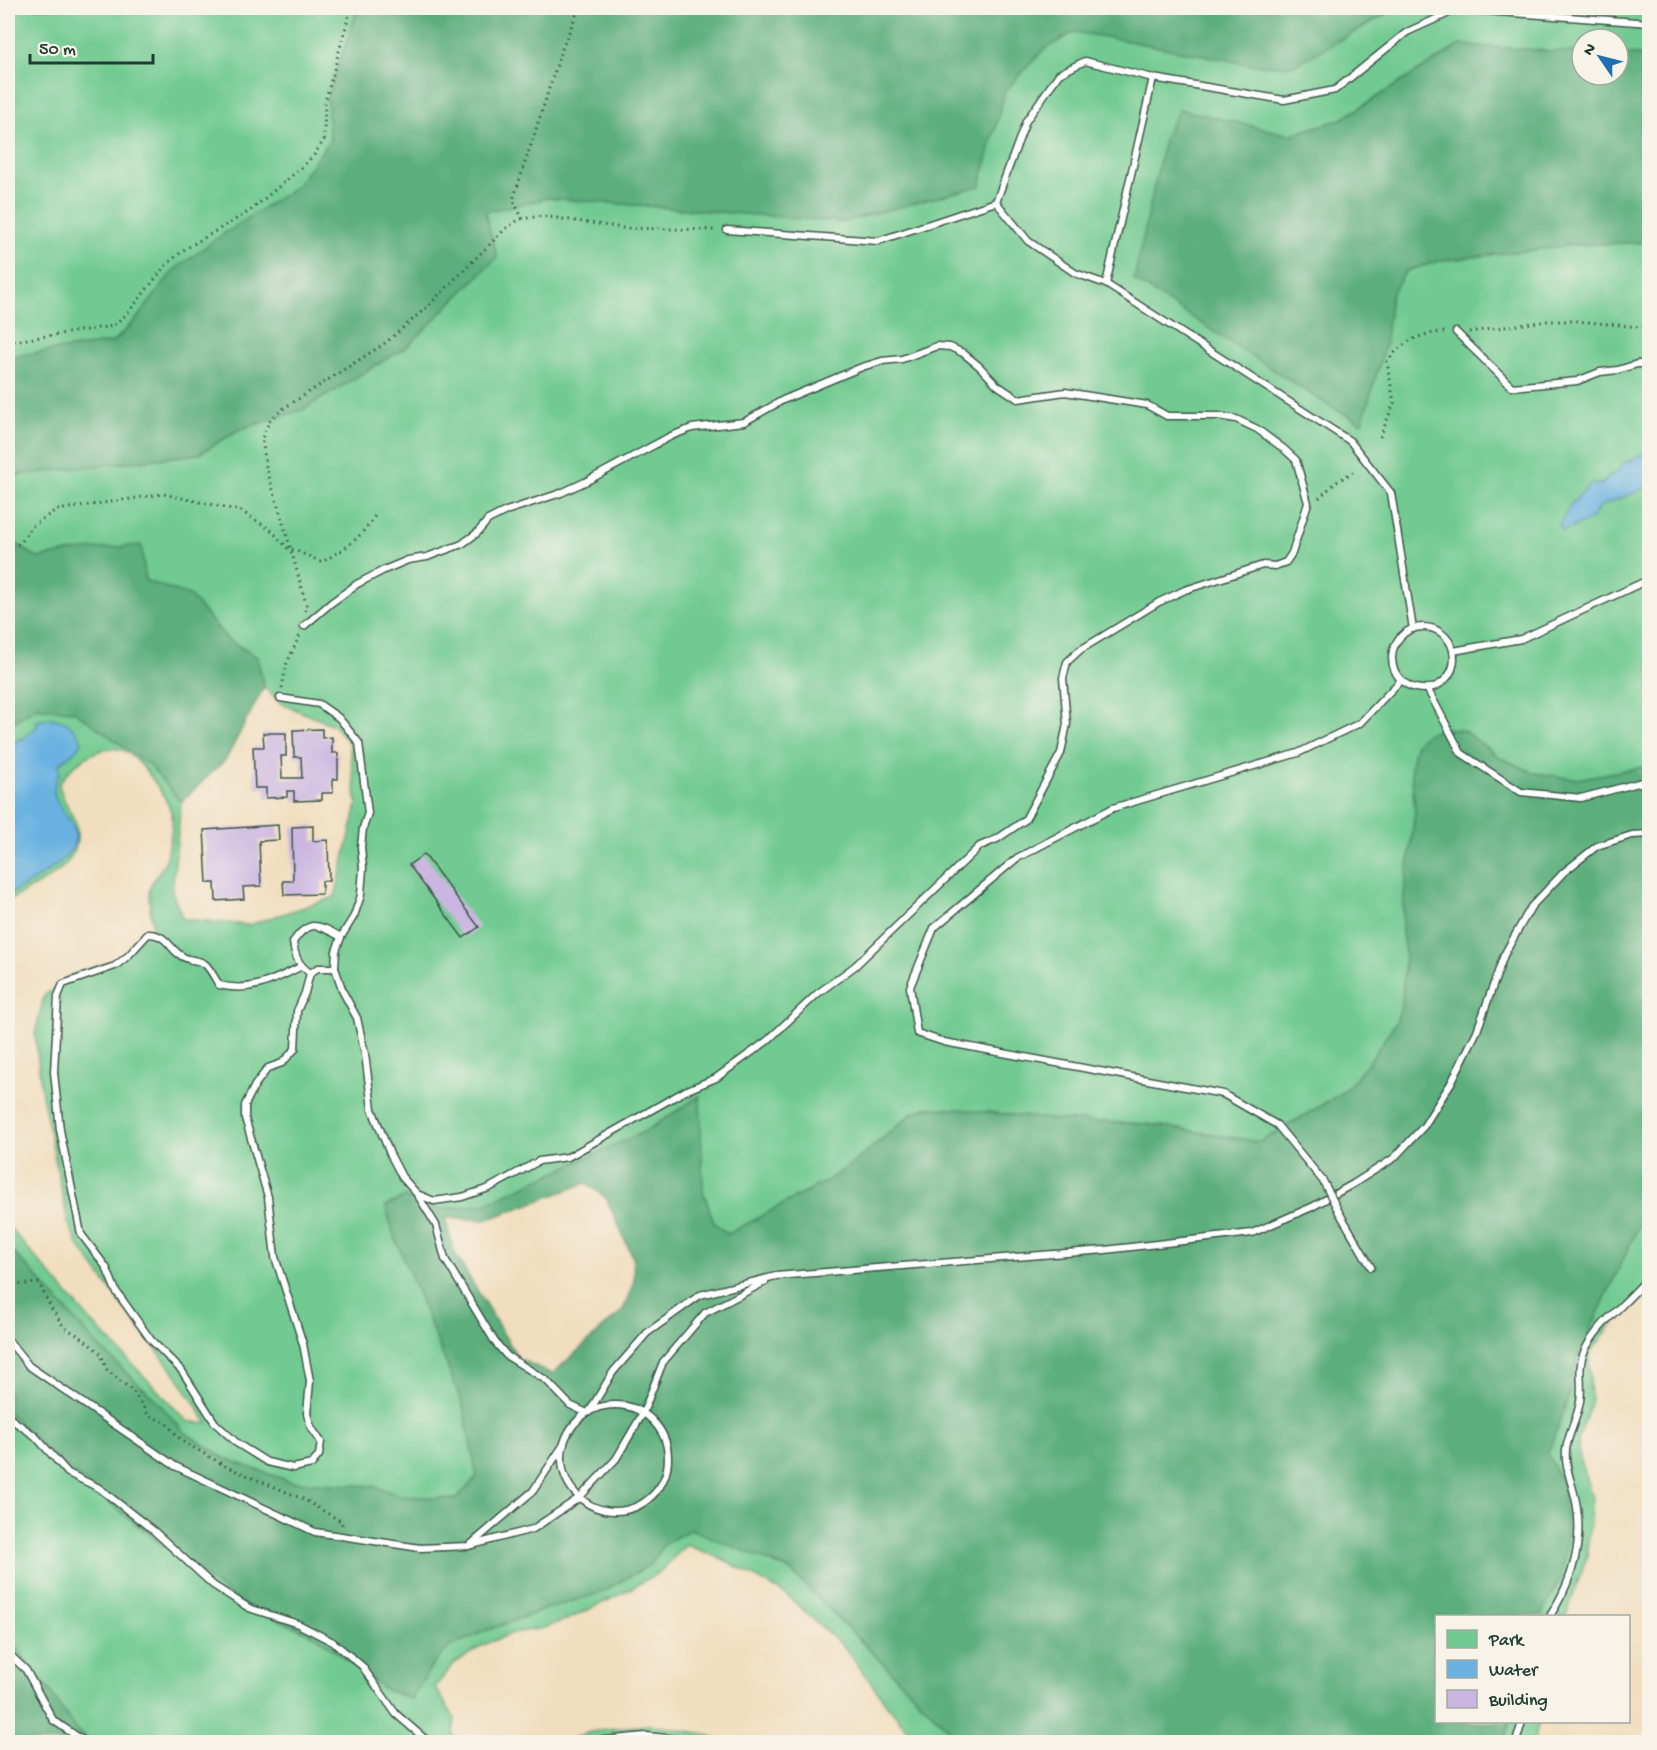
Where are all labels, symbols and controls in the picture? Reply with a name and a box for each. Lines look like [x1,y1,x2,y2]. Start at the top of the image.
scale bar [30,27,153,65]
north arrow [1570,27,1630,87]
text: 50 m [39,40,76,61]
text: N [1580,40,1602,60]
legend [1435,1615,1630,1723]
text: Park [1488,1631,1525,1652]
text: Water [1489,1661,1539,1682]
text: Building [1488,1691,1548,1712]

